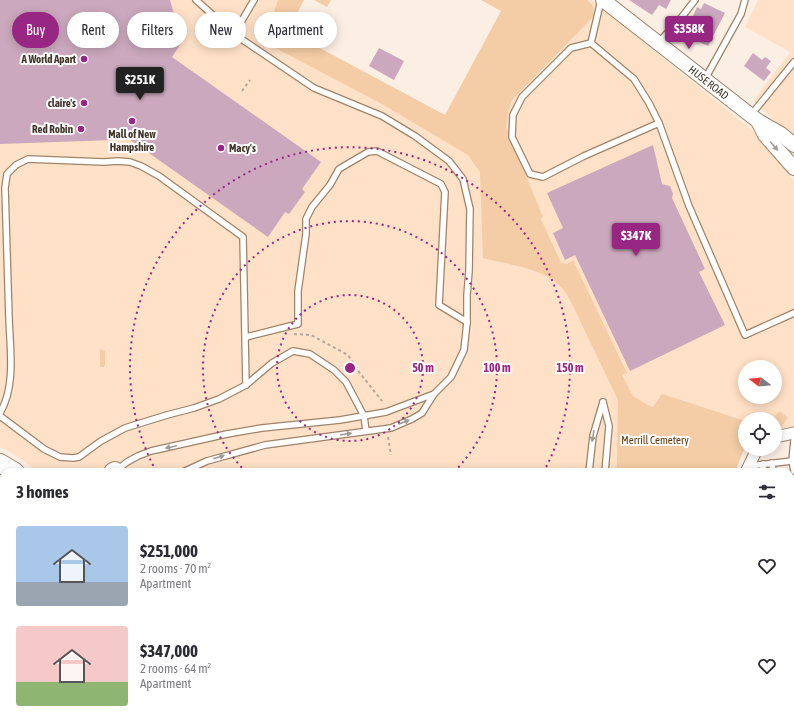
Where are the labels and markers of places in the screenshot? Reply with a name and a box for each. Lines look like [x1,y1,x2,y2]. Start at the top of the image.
pin: $358K [661,16,717,50]
place label: A World Apart [20,53,77,65]
marker: A World Apart [79,54,89,64]
pin: $251K [112,67,168,101]
place label: claire's [48,97,76,109]
marker: claire's [79,98,89,108]
marker: Mall of New Hampshire [127,116,137,126]
place label: Red Robin [32,123,73,135]
marker: Red Robin [76,124,86,134]
place label: Mall of New Hampshire [108,128,156,153]
place label: Macy's [229,142,256,154]
marker: Macy's [216,143,226,153]
pin: $347K [608,223,664,257]
centre of rings [343,361,357,375]

